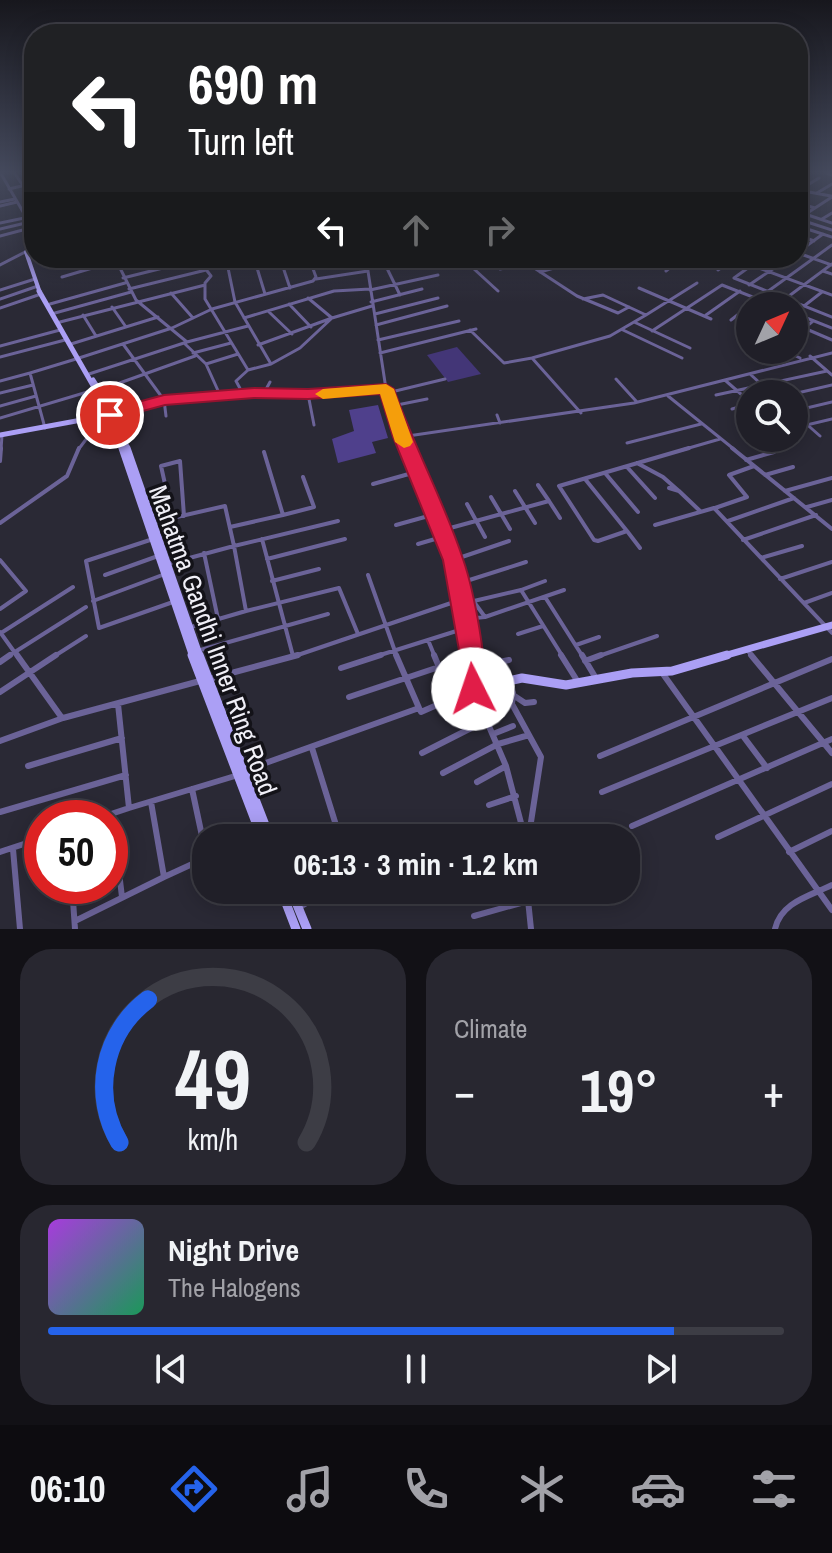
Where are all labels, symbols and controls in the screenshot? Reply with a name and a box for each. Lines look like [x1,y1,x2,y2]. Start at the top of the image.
text: 690 m [188,46,318,121]
icon: left [56,56,160,160]
text: Turn left [188,118,294,166]
icon: left [310,208,354,252]
icon: ahead [394,208,438,252]
icon: right [478,208,522,252]
north arrow [736,292,808,364]
map controls [736,292,808,452]
button: search [736,380,808,452]
pin [76,381,144,449]
icon: arrive [88,393,132,437]
street label: Mahatma Gandhi Inner Ring Road [141,480,286,800]
position arrow [431,647,515,731]
speed limit sign: 50 [24,800,128,904]
text: 06:13 · 3 min · 1.2 km [294,844,538,884]
text: Climate [454,1011,527,1046]
text: 49 [175,1023,251,1135]
text: 19° [580,1050,658,1131]
text: − [454,1061,475,1121]
text: + [763,1061,784,1121]
text: km/h [188,1120,238,1159]
text: Night Drive [168,1230,299,1270]
text: The Halogens [168,1270,301,1305]
icon: previous [149,1347,193,1391]
icon: pause [394,1347,438,1391]
icon: next [639,1347,683,1391]
icon: directions [166,1461,222,1517]
icon: music [282,1461,338,1517]
icon: phone [398,1461,454,1517]
icon: climate [514,1461,570,1517]
icon: car [630,1461,686,1517]
icon: filters [746,1461,802,1517]
text: 06:10 [30,1465,106,1513]

